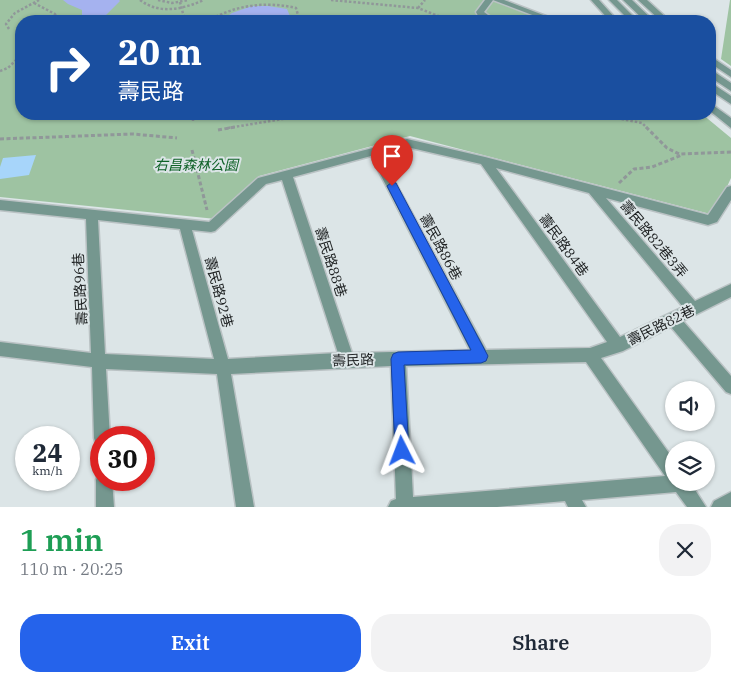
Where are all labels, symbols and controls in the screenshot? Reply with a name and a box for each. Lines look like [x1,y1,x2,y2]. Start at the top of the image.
text: 20 m [118,29,202,75]
icon: right [35,35,100,100]
text: 壽民路 [118,76,184,105]
pin [371,135,413,186]
icon: arrive [378,142,406,170]
park label: 右昌森林公園 [154,156,240,174]
street label: 壽民路82巷3弄 [617,197,691,281]
street label: 壽民路84巷 [535,210,593,280]
street label: 壽民路86巷 [416,211,466,283]
street label: 壽民路88巷 [311,225,351,299]
street label: 壽民路96巷 [69,252,91,326]
street label: 壽民路92巷 [201,255,237,329]
street label: 壽民路82巷 [624,301,698,349]
street label: 壽民路 [332,350,374,370]
map controls [665,381,715,491]
button: sound [665,381,715,431]
position arrow [375,424,427,476]
speed limit sign: 30 [90,426,155,491]
text: 24 [32,436,63,469]
button: layers [665,441,715,491]
text: km/h [32,463,63,478]
text: 1 min [20,520,103,559]
button: close [659,524,711,576]
text: 110 m · 20:25 [20,559,123,579]
button: Exit [20,614,361,672]
button: Share [371,614,711,672]

